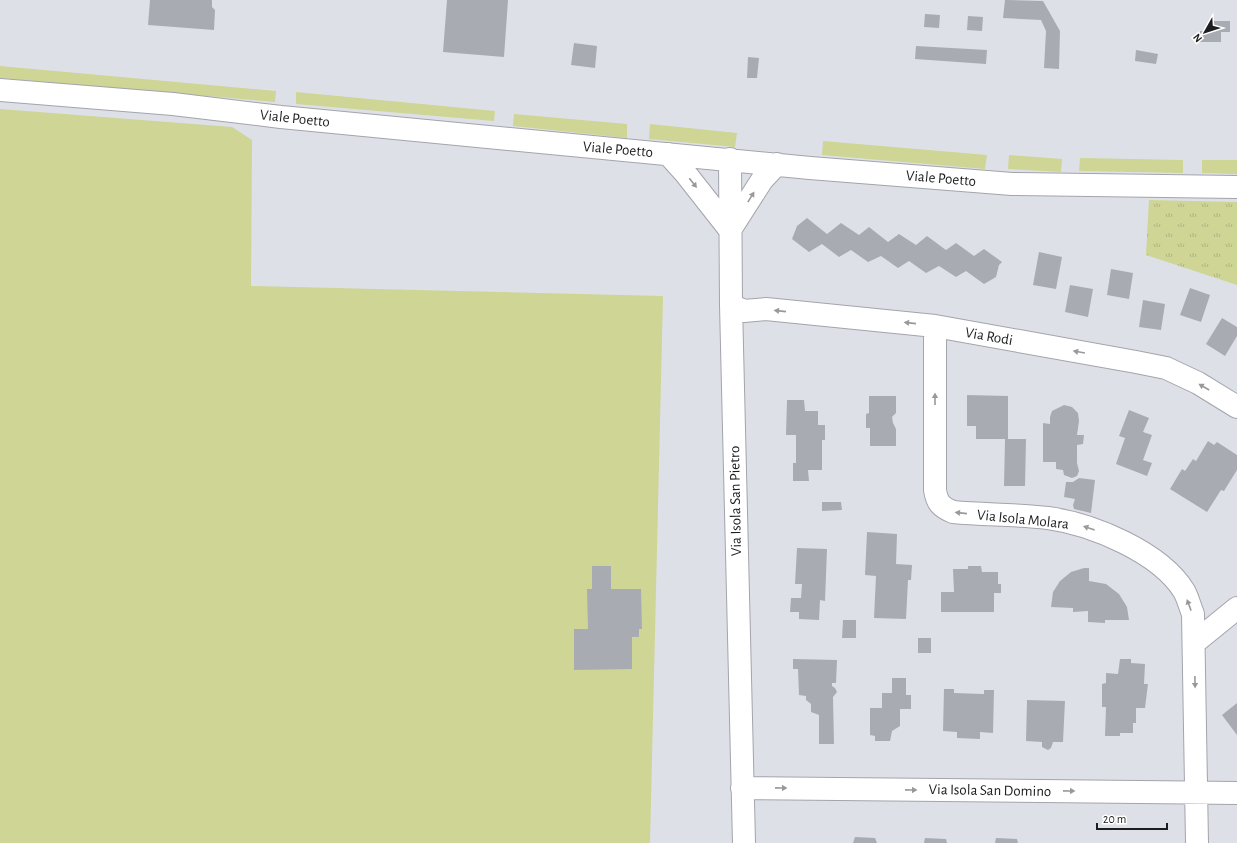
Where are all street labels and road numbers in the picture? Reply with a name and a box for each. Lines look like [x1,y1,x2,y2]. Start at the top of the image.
street label: Viale Poetto [259,107,331,130]
street label: Viale Poetto [582,139,654,160]
street label: Viale Poetto [905,168,977,189]
street label: Via Rodi [964,325,1014,348]
street label: Via Isola San Pietro [727,446,744,556]
street label: Via Isola Molara [976,507,1070,532]
street label: Via Isola San Domino [929,782,1051,799]

